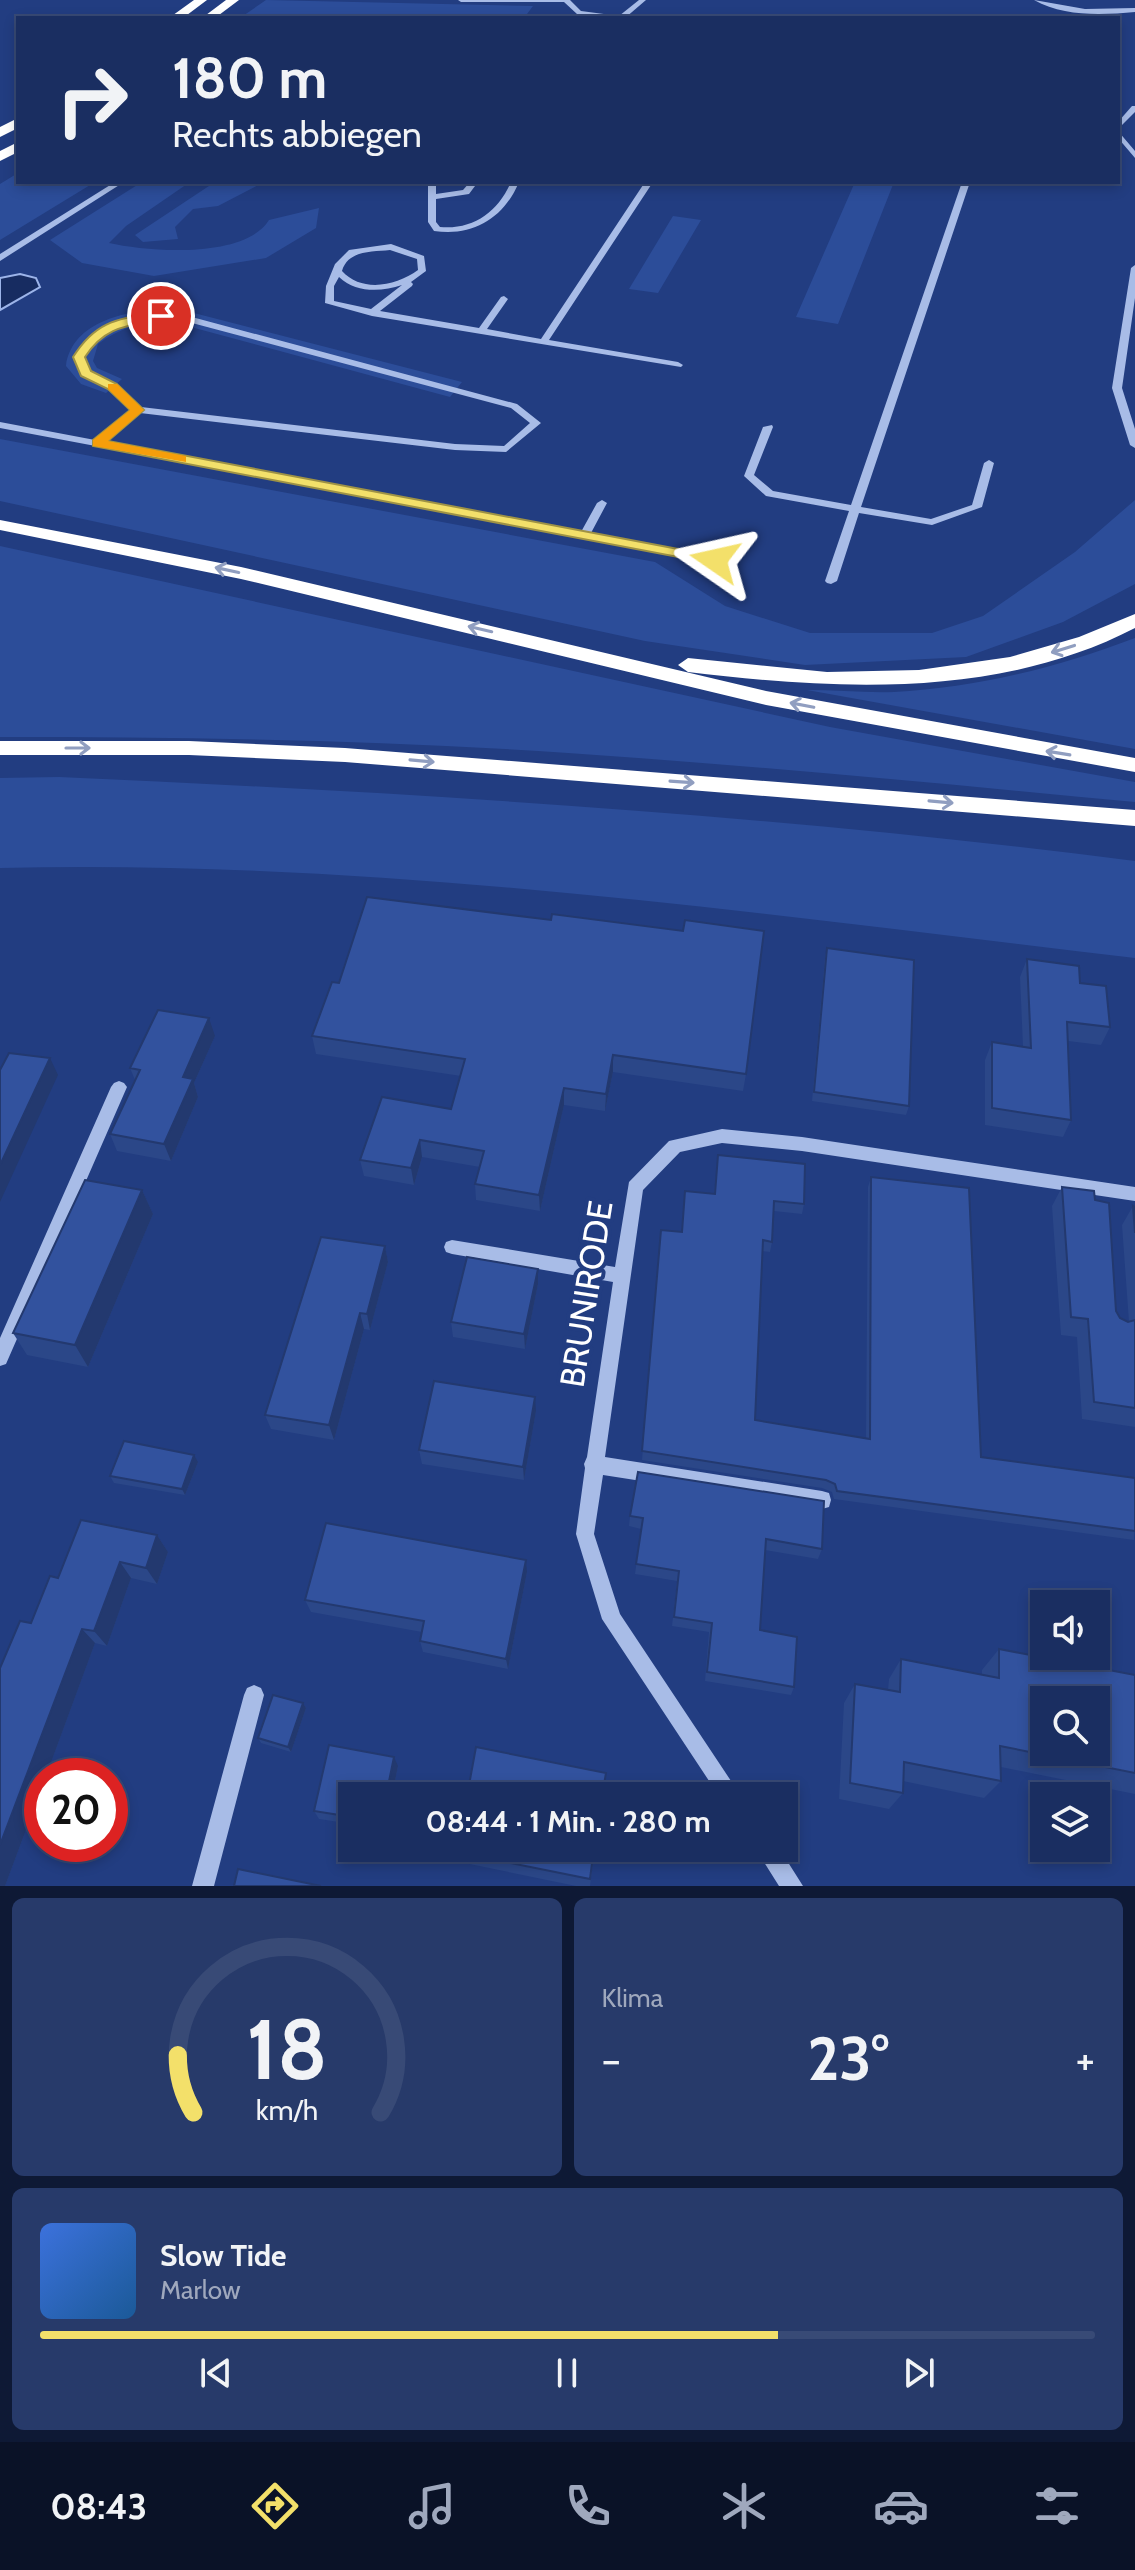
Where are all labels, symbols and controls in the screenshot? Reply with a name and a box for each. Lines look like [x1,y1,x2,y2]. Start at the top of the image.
text: 180 m [172,44,327,112]
icon: right [40,48,144,152]
text: Rechts abbiegen [172,112,422,156]
pin [127,282,195,350]
icon: arrive [139,294,183,338]
position arrow [673,518,757,602]
one-way arrow [215,562,240,577]
one-way arrow [468,621,494,636]
one-way arrow [1051,643,1076,657]
one-way arrow [790,697,816,712]
one-way arrow [64,740,91,755]
one-way arrow [1046,744,1071,759]
one-way arrow [408,754,435,769]
one-way arrow [668,775,694,790]
one-way arrow [927,794,954,809]
street label: BRUNIRODE [551,1198,621,1390]
map controls [1030,1590,1110,1862]
button: sound [1030,1590,1110,1670]
button: search [1030,1686,1110,1766]
speed limit sign: 20 [24,1758,128,1862]
button: layers [1030,1782,1110,1862]
text: 08:44 · 1 Min. · 280 m [425,1803,711,1840]
text: Klima [602,1982,663,2014]
text: 18 [246,1999,327,2100]
text: 23° [808,2022,889,2095]
text: − [602,2033,621,2086]
text: + [1076,2033,1095,2086]
text: km/h [255,2092,318,2127]
text: Slow Tide [160,2237,287,2274]
text: Marlow [160,2274,241,2306]
icon: previous [194,2351,238,2395]
icon: pause [545,2351,589,2395]
icon: next [897,2351,941,2395]
icon: directions [247,2478,303,2534]
icon: music [404,2478,460,2534]
icon: phone [560,2478,616,2534]
icon: climate [716,2478,772,2534]
icon: car [873,2478,929,2534]
icon: filters [1029,2478,1085,2534]
text: 08:43 [50,2484,147,2528]

